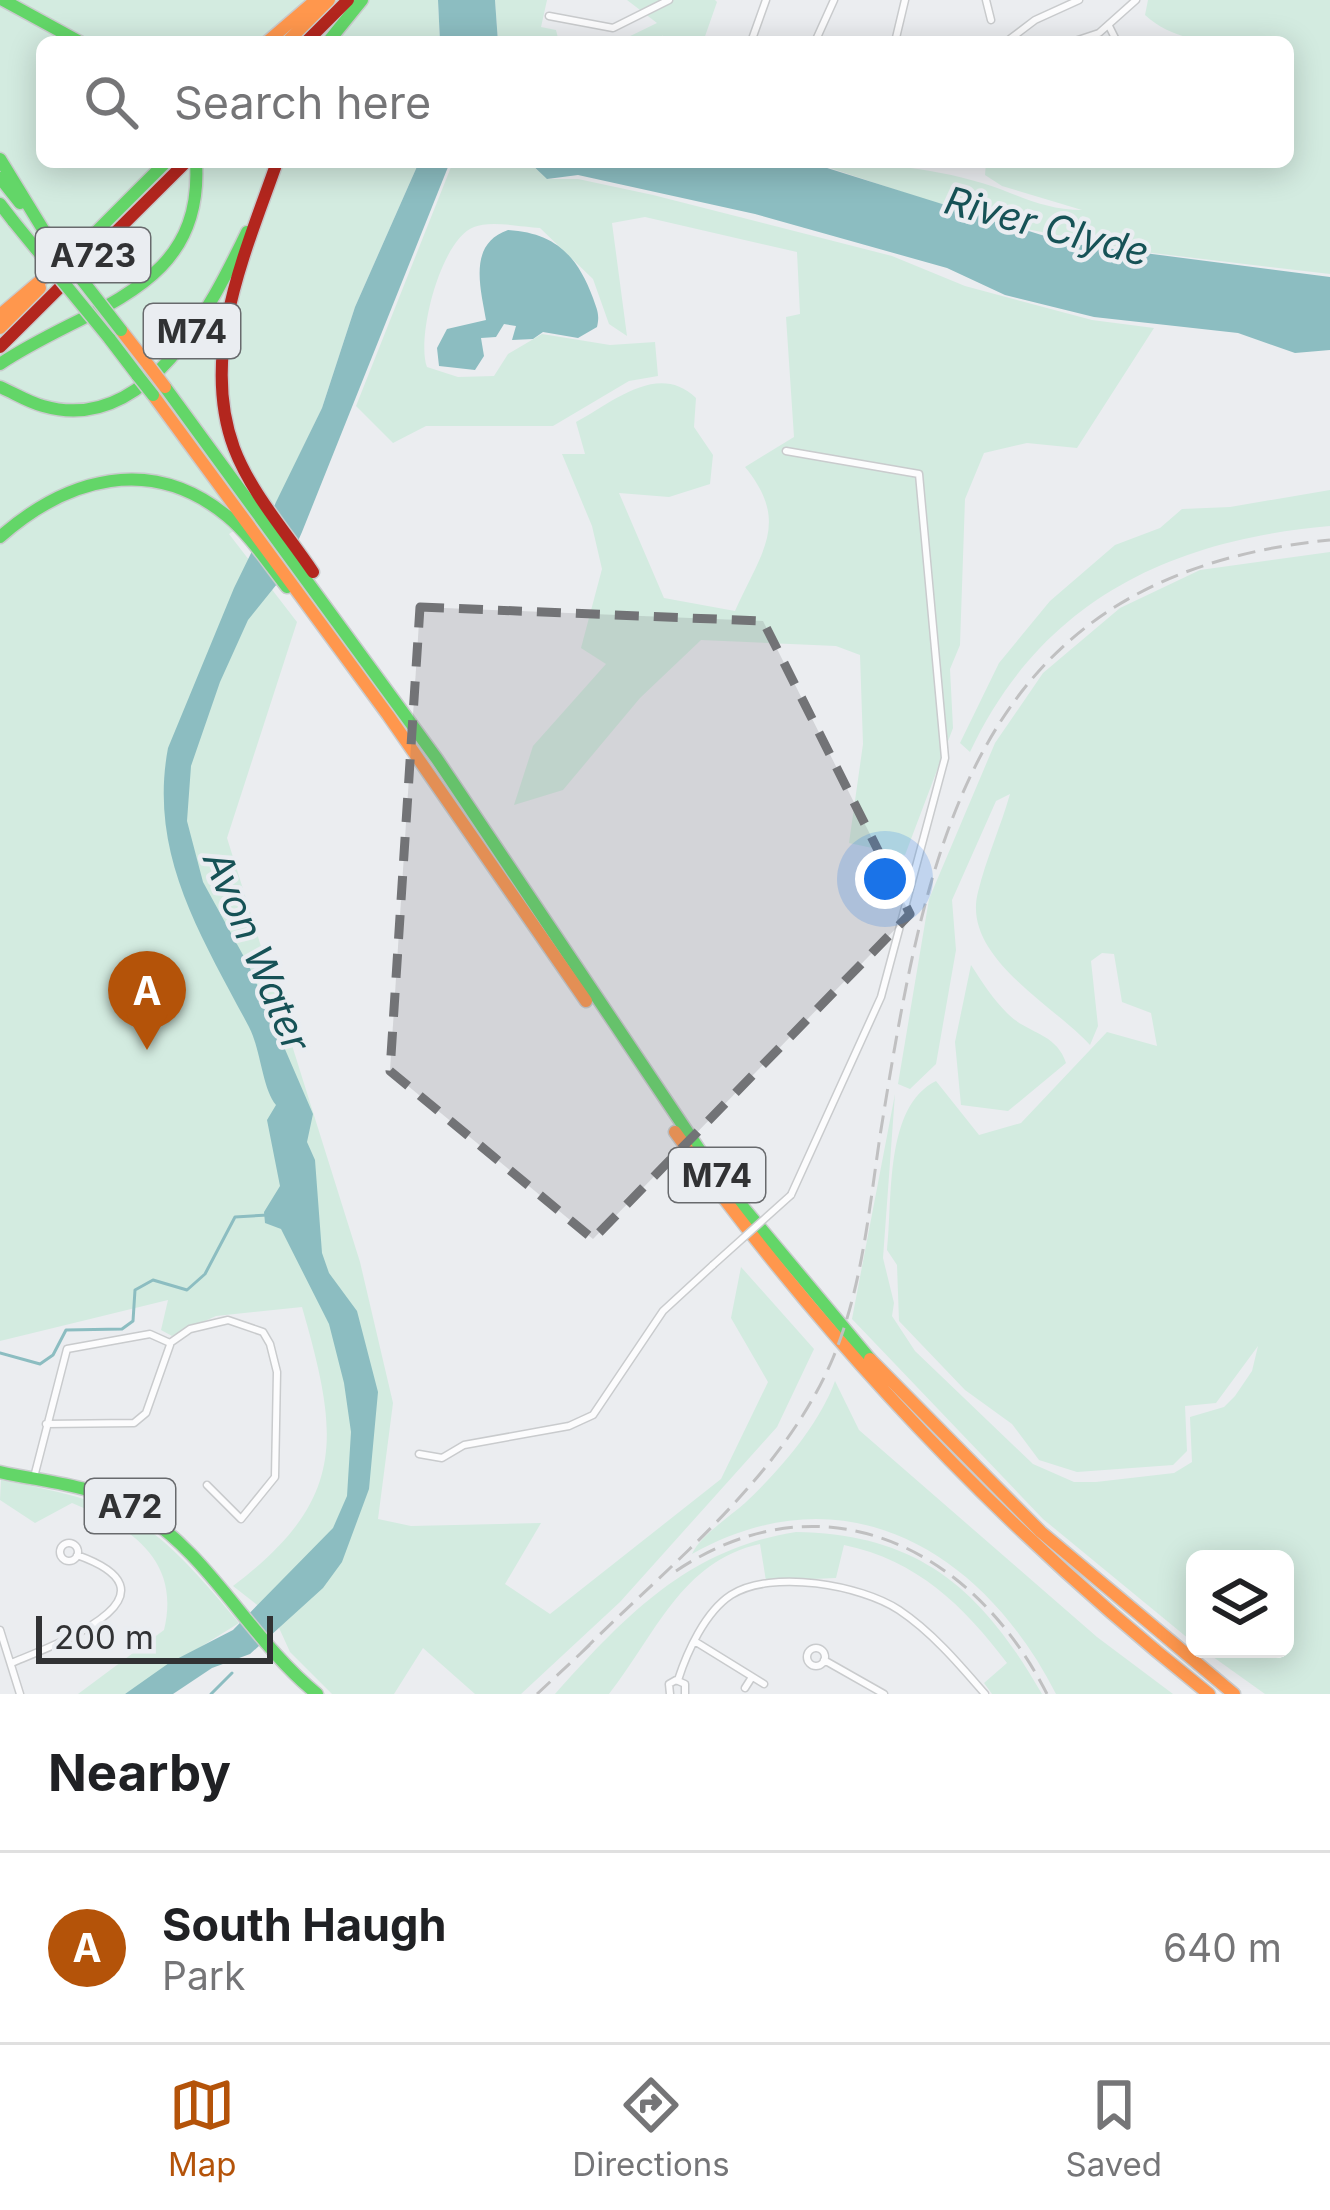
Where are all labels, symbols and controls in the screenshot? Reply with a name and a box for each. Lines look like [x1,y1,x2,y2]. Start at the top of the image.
search box [36,36,1294,168]
icon: search [78,69,144,135]
text: Search here [174,75,431,130]
water label: River Clyde [940,176,1154,275]
road number: A723 [36,228,150,282]
road number: M74 [144,304,240,358]
water label: Avon Water [194,843,321,1059]
your location [855,849,915,909]
pin: A [108,951,186,1050]
road number: M74 [669,1148,765,1202]
road number: A72 [85,1479,175,1533]
map controls [1186,1550,1294,1658]
button: layers [1186,1550,1294,1658]
scale bar [36,1610,273,1663]
text: 200 m [54,1617,154,1657]
text: Nearby [48,1742,231,1803]
text: South Haugh [162,1897,447,1952]
text: A [72,1924,102,1971]
text: 640 m [1163,1924,1282,1971]
text: Park [162,1952,246,1999]
tab: Map [168,2072,236,2184]
tab: Directions [572,2072,730,2184]
tab: Saved [1065,2072,1162,2184]

